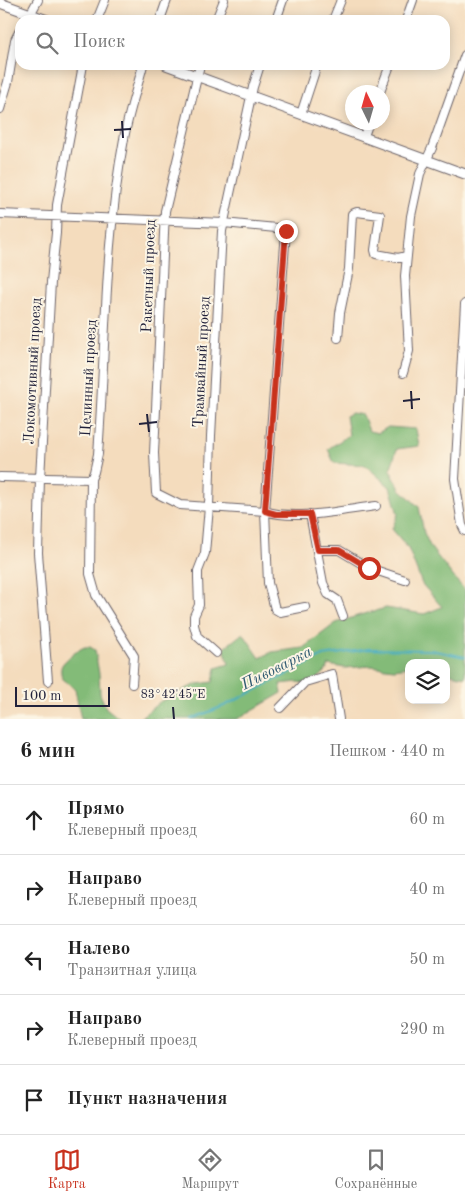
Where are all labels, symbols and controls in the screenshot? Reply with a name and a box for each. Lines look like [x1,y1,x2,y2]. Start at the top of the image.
search box [15,15,450,70]
icon: search [33,29,61,57]
text: Поиск [73,33,125,52]
north arrow [345,85,390,130]
street label: Ракетный проезд [140,218,159,333]
route end [275,220,298,243]
street label: Трамвайный проезд [192,295,213,428]
street label: Локомотивный проезд [22,297,45,445]
street label: Целинный проезд [79,318,100,437]
route start [358,557,381,580]
water label: Пивоварка [238,644,315,694]
map controls [405,659,450,704]
button: layers [405,659,450,704]
scale bar [15,684,110,707]
text: 83°42'45"E [141,688,205,701]
text: 100 m [22,689,61,703]
text: 6 мин [20,741,75,762]
text: Пешком · 440 m [329,744,445,760]
text: Прямо [67,800,125,819]
icon: ahead [20,806,48,834]
text: 60 m [409,812,445,828]
text: Клеверный проезд [67,823,197,839]
text: Направо [67,870,142,889]
icon: right [20,876,48,904]
text: 40 m [409,882,445,898]
text: Клеверный проезд [67,893,197,909]
text: Налево [67,940,130,959]
icon: left [20,946,48,974]
text: 50 m [409,952,445,968]
text: Транзитная улица [67,963,197,979]
text: Направо [67,1010,142,1029]
icon: right [20,1016,48,1044]
text: 290 m [400,1022,445,1038]
text: Клеверный проезд [67,1033,197,1049]
icon: arrive [20,1086,48,1114]
text: Пункт назначения [67,1090,227,1109]
tab: Карта [48,1146,86,1193]
tab: Маршрут [181,1146,239,1193]
tab: Сохранённые [335,1146,417,1193]

